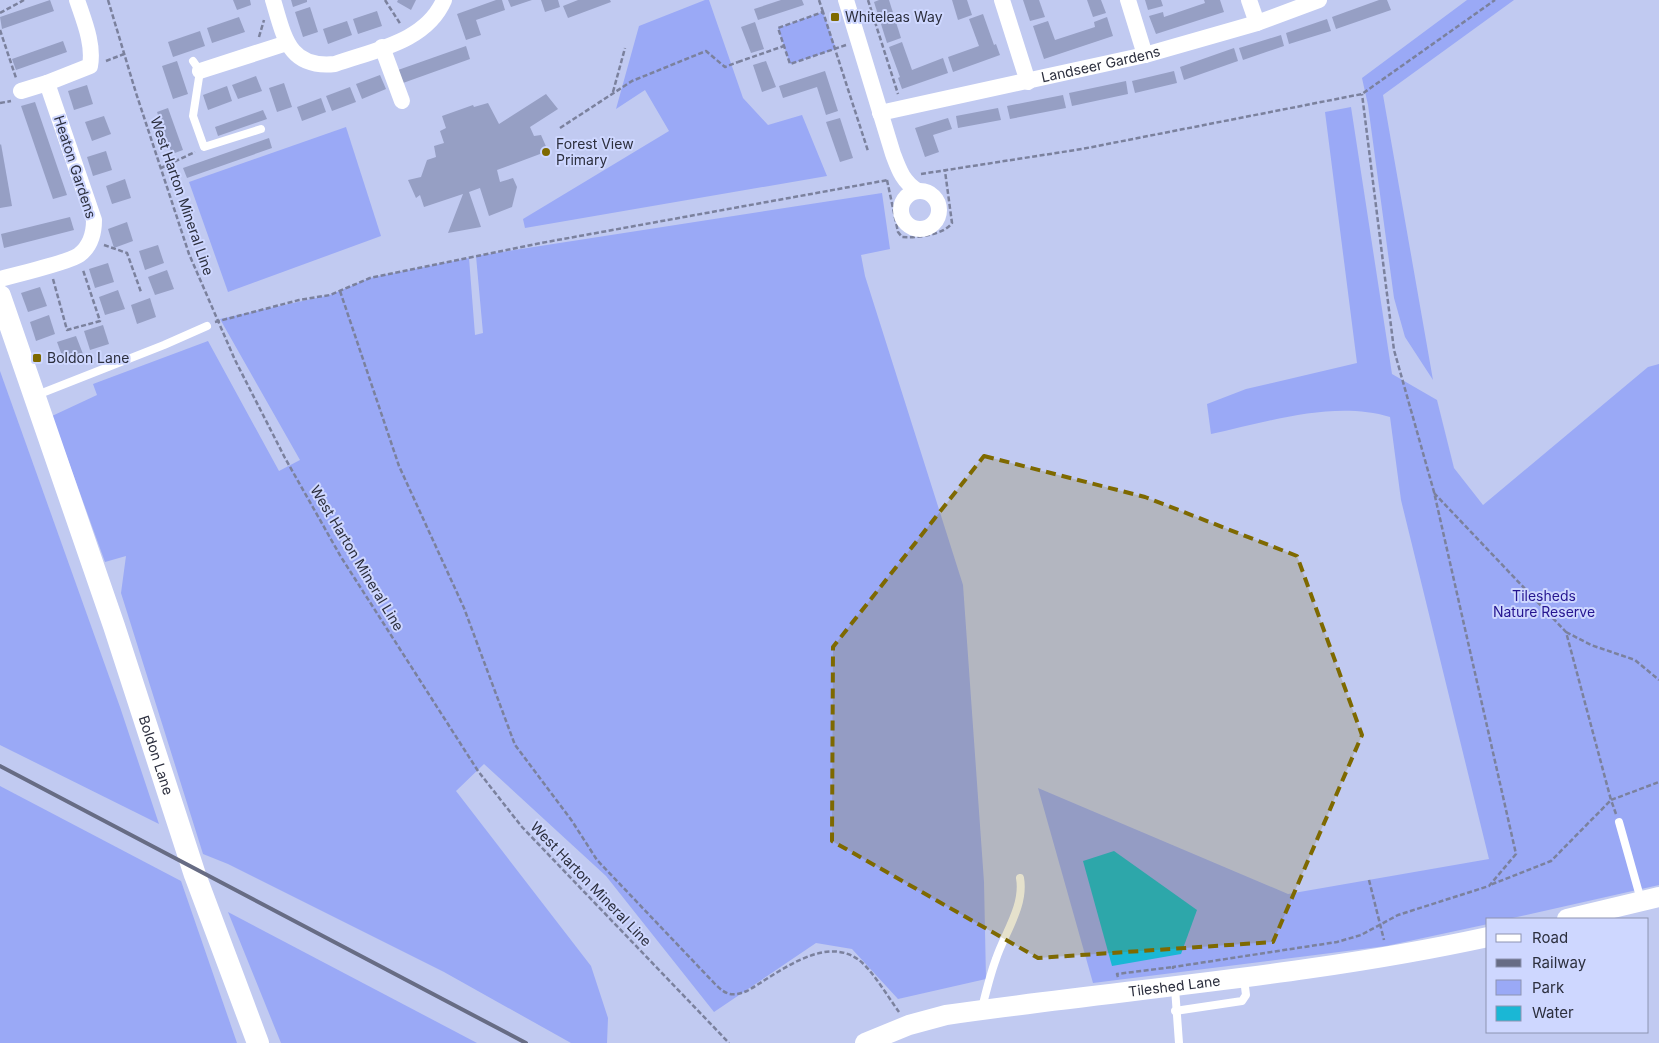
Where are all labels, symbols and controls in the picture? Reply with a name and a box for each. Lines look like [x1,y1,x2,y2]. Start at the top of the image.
place label: Whiteleas Way [845,8,943,25]
marker: Whiteleas Way [829,11,841,23]
street label: Landseer Gardens [1040,42,1162,85]
street label: Heaton Gardens [51,113,100,221]
street label: West Harton Mineral Line [147,114,218,277]
place label: Forest View Primary [556,135,634,168]
marker: Forest View Primary [540,146,552,158]
place label: Boldon Lane [47,349,129,366]
marker: Boldon Lane [31,352,43,364]
street label: West Harton Mineral Line [307,482,408,634]
park label: Tilesheds Nature Reserve [1493,587,1595,620]
street label: Boldon Lane [136,713,177,797]
street label: West Harton Mineral Line [527,818,655,949]
legend [1486,918,1649,1033]
text: Road [1532,928,1568,947]
text: Railway [1532,953,1587,972]
street label: Tileshed Lane [1127,972,1221,1000]
text: Park [1532,978,1565,997]
text: Water [1532,1003,1574,1022]

